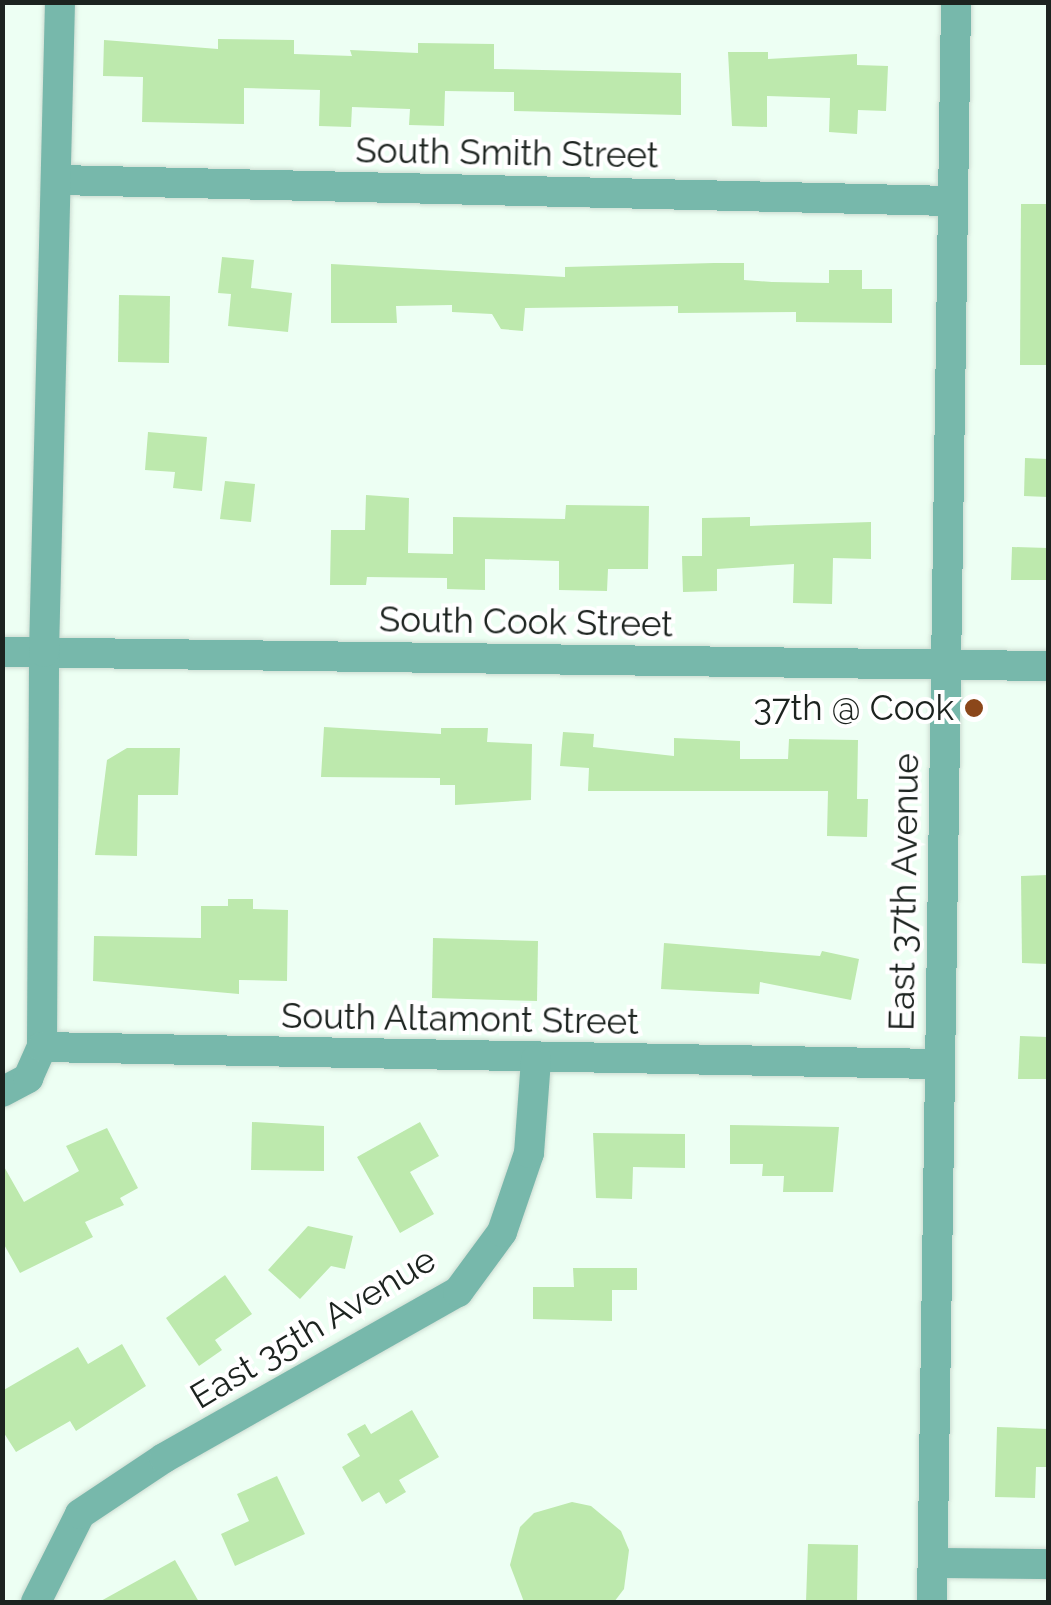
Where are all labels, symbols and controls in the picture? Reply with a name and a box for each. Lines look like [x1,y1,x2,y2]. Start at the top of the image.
street label: South Smith Street [355,129,659,177]
street label: South Cook Street [379,598,673,646]
place label: 37th @ Cook [753,687,954,729]
marker: 37th @ Cook [963,697,985,719]
street label: East 37th Avenue [881,752,927,1032]
street label: South Altamont Street [280,995,640,1043]
street label: East 35th Avenue [182,1238,444,1418]

